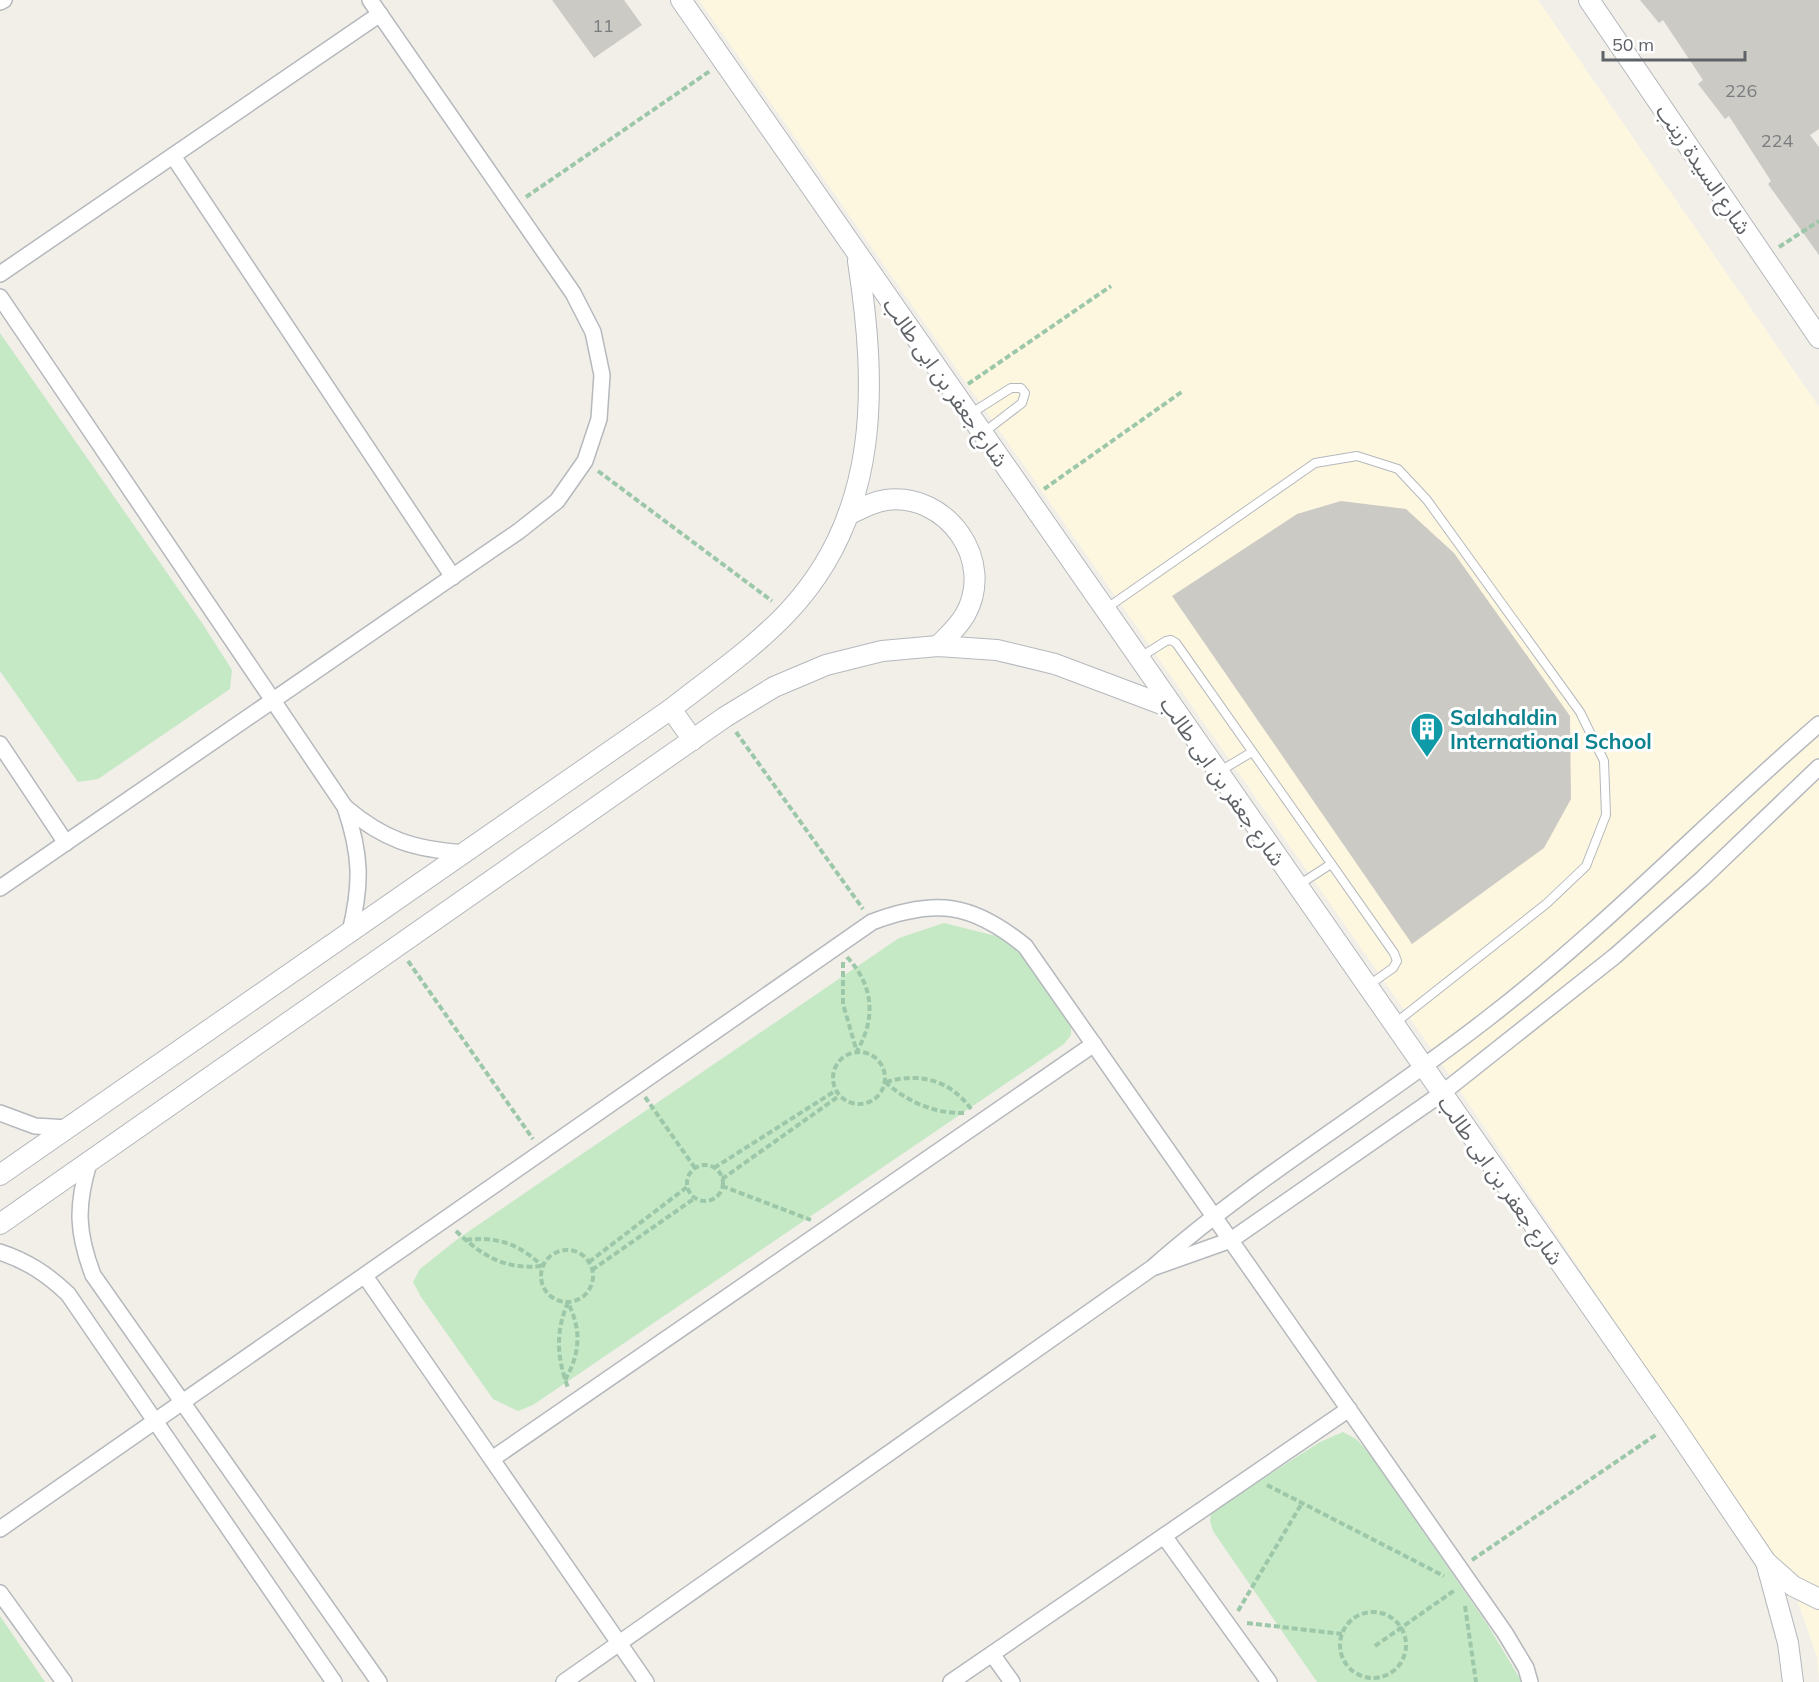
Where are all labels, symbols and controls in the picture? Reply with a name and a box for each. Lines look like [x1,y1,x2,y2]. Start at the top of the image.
house number: 11 [592,14,614,37]
scale bar [1603,24,1746,62]
text: 50 m [1612,33,1654,56]
house number: 226 [1725,79,1757,102]
street label: شارع السيدة زينب [1648,99,1757,241]
house number: 224 [1761,129,1793,152]
street label: شارع جعفر بن ابى طالب [875,292,1014,473]
street label: شارع جعفر بن ابى طالب [1152,691,1291,872]
place label: Salahaldin International School [1450,704,1652,754]
building icon: Salahaldin International School [1409,711,1445,758]
street label: شارع جعفر بن ابى طالب [1430,1090,1569,1271]

